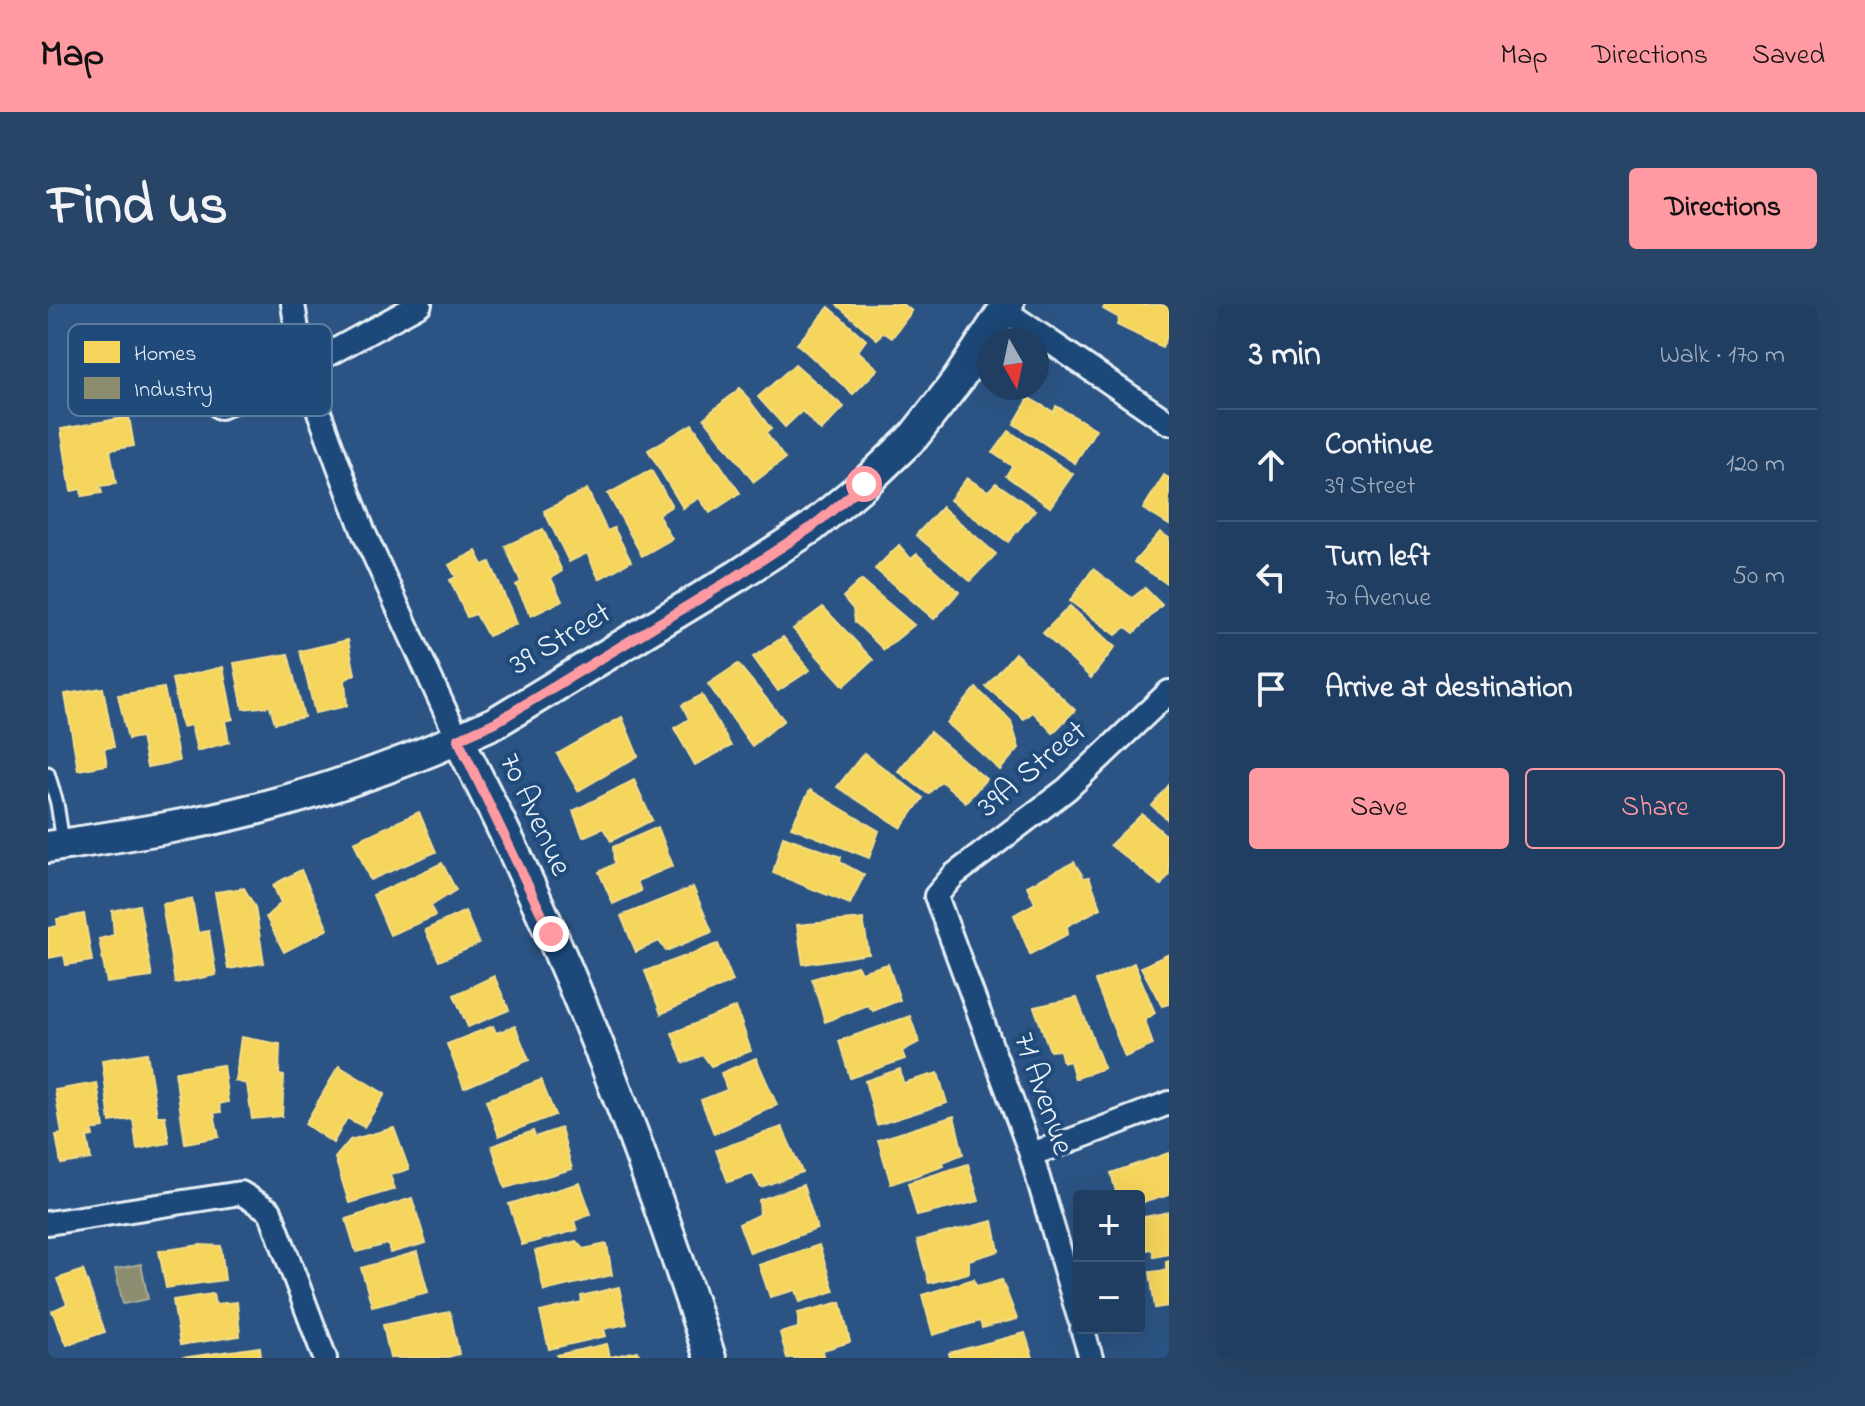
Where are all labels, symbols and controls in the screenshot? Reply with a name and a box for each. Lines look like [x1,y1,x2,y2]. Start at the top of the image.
text: Map [40,28,104,84]
text: Map [1500,36,1548,77]
text: Directions [1592,36,1708,77]
text: Saved [1752,36,1825,77]
text: Find us [48,168,228,249]
button: Directions [1629,168,1817,249]
legend [68,324,332,416]
north arrow [977,328,1049,400]
text: 3 min [1249,331,1321,381]
text: Walk · 170 m [1660,337,1785,375]
text: Homes [134,339,196,371]
text: Industry [134,375,213,408]
text: Continue [1325,424,1433,468]
icon: ahead [1249,443,1293,487]
text: 120 m [1726,446,1785,484]
route start [846,466,882,502]
text: 39 Street [1325,468,1416,506]
text: Turn left [1325,536,1430,580]
icon: left [1249,555,1293,599]
text: 50 m [1732,558,1785,596]
text: 70 Avenue [1325,580,1431,618]
street label: 39 Street [501,591,621,689]
icon: arrive [1249,667,1293,711]
text: Arrive at destination [1325,667,1573,711]
street label: 39A Street [968,710,1099,830]
street label: 70 Avenue [485,746,583,885]
button: Save [1249,768,1509,849]
button: Share [1525,768,1785,849]
route end [533,916,569,952]
street label: 71 Avenue [999,1026,1085,1162]
map controls [1073,1190,1145,1334]
button: + [1073,1190,1145,1262]
button: − [1073,1262,1145,1334]

